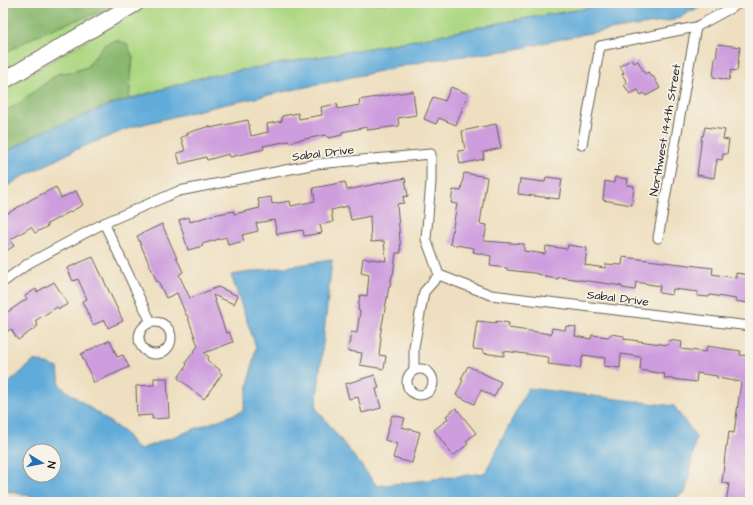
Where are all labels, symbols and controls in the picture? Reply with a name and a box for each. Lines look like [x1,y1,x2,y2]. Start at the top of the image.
street label: Northwest 144th Street [645,62,686,198]
street label: Sabal Drive [291,141,356,166]
street label: Sabal Drive [586,286,650,311]
north arrow [22,443,62,483]
text: N [43,460,59,469]

